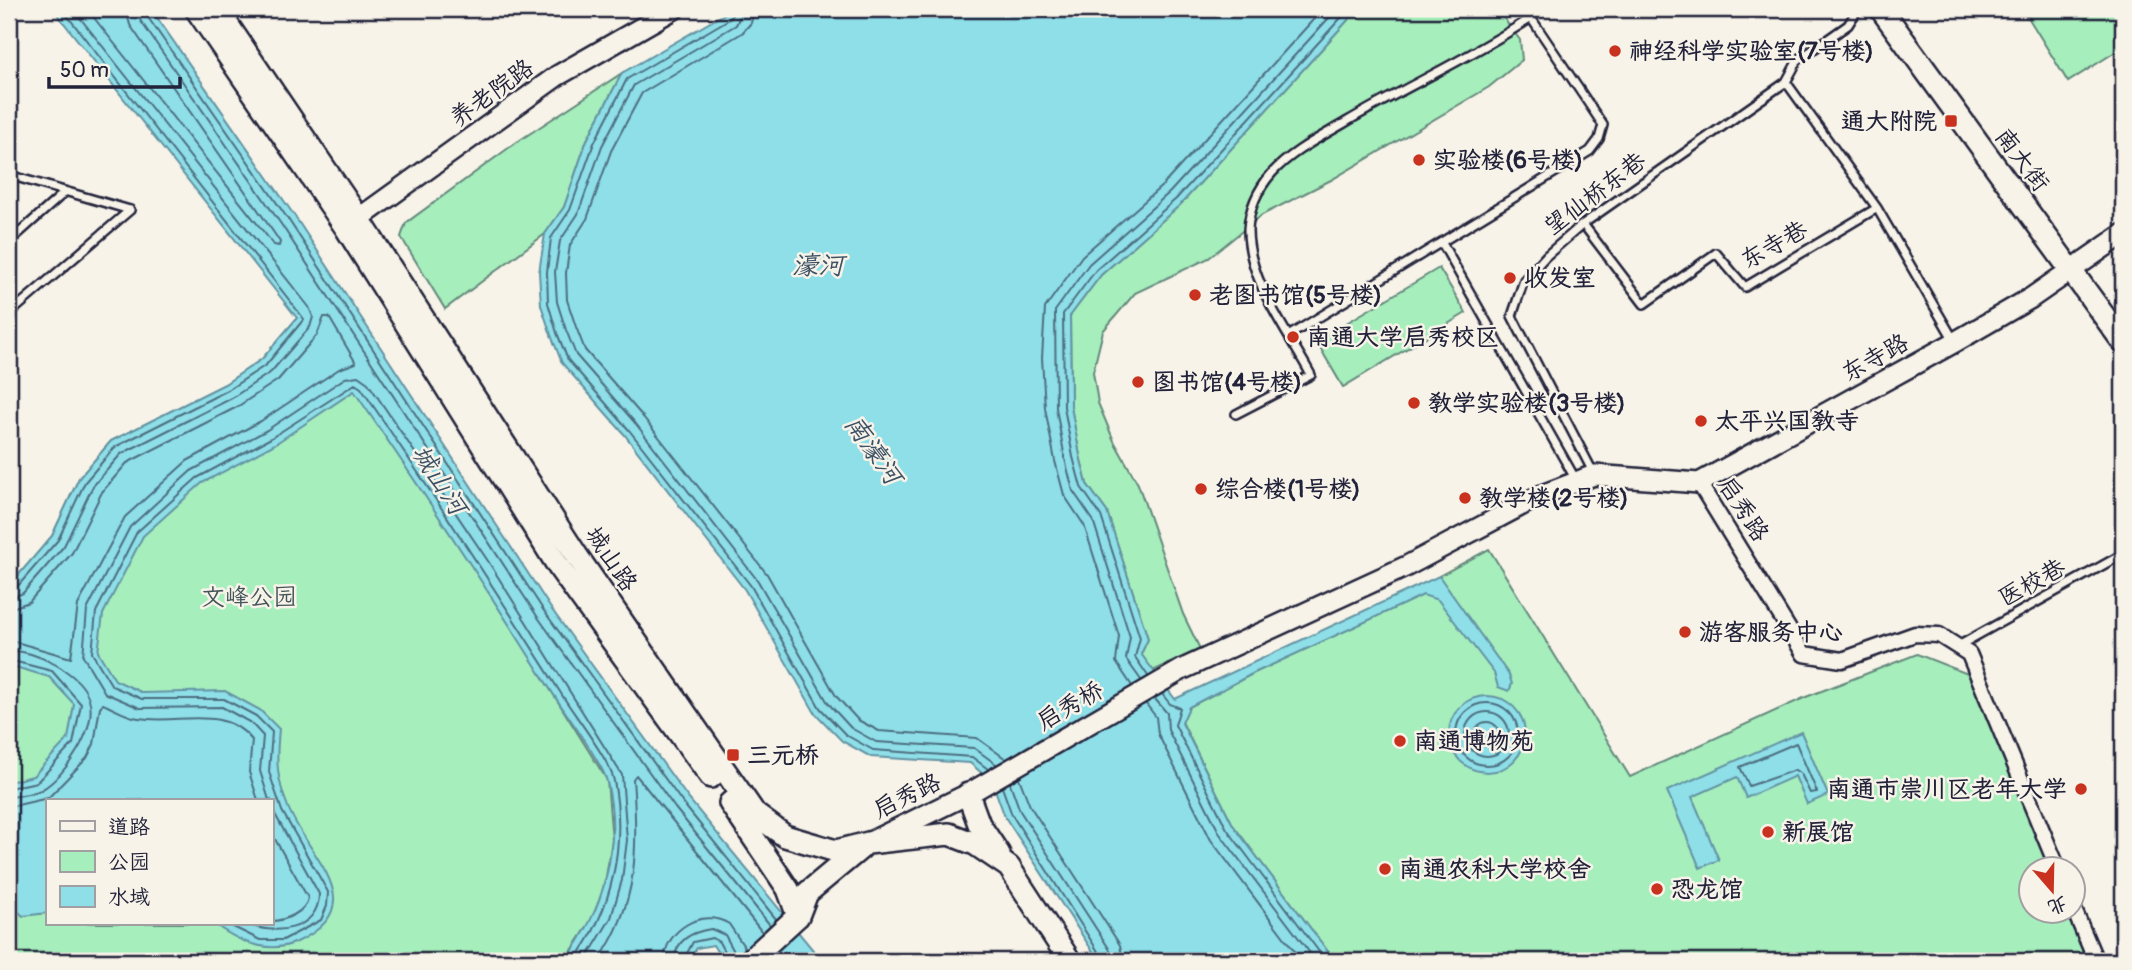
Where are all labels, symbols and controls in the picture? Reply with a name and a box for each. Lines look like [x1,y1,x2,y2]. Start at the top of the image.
place label: 神经科学实验室(7号楼) [1629,37,1874,66]
marker: 神经科学实验室(7号楼) [1607,43,1623,59]
scale bar [49,46,180,90]
street label: 养老院路 [445,53,539,133]
text: 50 m [60,57,109,84]
place label: 通大附院 [1841,107,1937,136]
marker: 通大附院 [1943,113,1959,129]
street label: 南大街 [1989,123,2055,197]
place label: 实验楼(6号楼) [1433,146,1583,175]
street label: 望仙桥东巷 [1538,146,1652,242]
marker: 实验楼(6号楼) [1411,152,1427,168]
street label: 东寺巷 [1735,215,1813,275]
water label: 濠河 [792,250,848,282]
place label: 收发室 [1524,264,1596,293]
marker: 收发室 [1502,270,1518,286]
place label: 老图书馆(5号楼) [1209,281,1382,310]
marker: 老图书馆(5号楼) [1187,287,1203,303]
place label: 南通大学启秀校区 [1307,323,1499,352]
street label: 东寺路 [1836,328,1914,388]
marker: 南通大学启秀校区 [1285,329,1301,345]
place label: 图书馆(4号楼) [1152,368,1302,397]
marker: 图书馆(4号楼) [1130,374,1146,390]
place label: 教学实验楼(3号楼) [1428,389,1625,418]
marker: 教学实验楼(3号楼) [1406,395,1422,411]
place label: 太平兴国教寺 [1715,407,1859,436]
water label: 南濠河 [838,409,911,494]
marker: 太平兴国教寺 [1693,413,1709,429]
water label: 城山河 [404,439,476,525]
street label: 启秀路 [1711,471,1775,547]
place label: 综合楼(1号楼) [1215,475,1360,504]
marker: 综合楼(1号楼) [1193,481,1209,497]
place label: 教学楼(2号楼) [1479,484,1629,513]
marker: 教学楼(2号楼) [1457,490,1473,506]
street label: 城山路 [579,521,643,597]
street label: 医校巷 [1993,553,2071,613]
park label: 文峰公园 [201,583,297,612]
place label: 游客服务中心 [1699,618,1843,647]
marker: 游客服务中心 [1677,624,1693,640]
street label: 启秀桥 [1032,675,1108,737]
place label: 南通博物苑 [1414,727,1534,756]
marker: 南通博物苑 [1392,733,1408,749]
place label: 三元桥 [747,741,819,770]
marker: 三元桥 [725,747,741,763]
street label: 启秀路 [868,767,946,825]
place label: 南通市崇川区老年大学 [1827,775,2067,804]
marker: 南通市崇川区老年大学 [2073,781,2089,797]
legend [46,799,273,925]
text: 道路 [108,814,150,841]
place label: 新展馆 [1782,818,1854,847]
marker: 新展馆 [1760,824,1776,840]
text: 公园 [108,849,150,876]
place label: 南通农科大学校舍 [1399,855,1591,884]
north arrow [2016,855,2086,925]
marker: 南通农科大学校舍 [1377,861,1393,877]
place label: 恐龙馆 [1671,875,1743,904]
marker: 恐龙馆 [1649,881,1665,897]
text: 水域 [108,884,150,911]
text: 北 [2044,891,2071,920]

